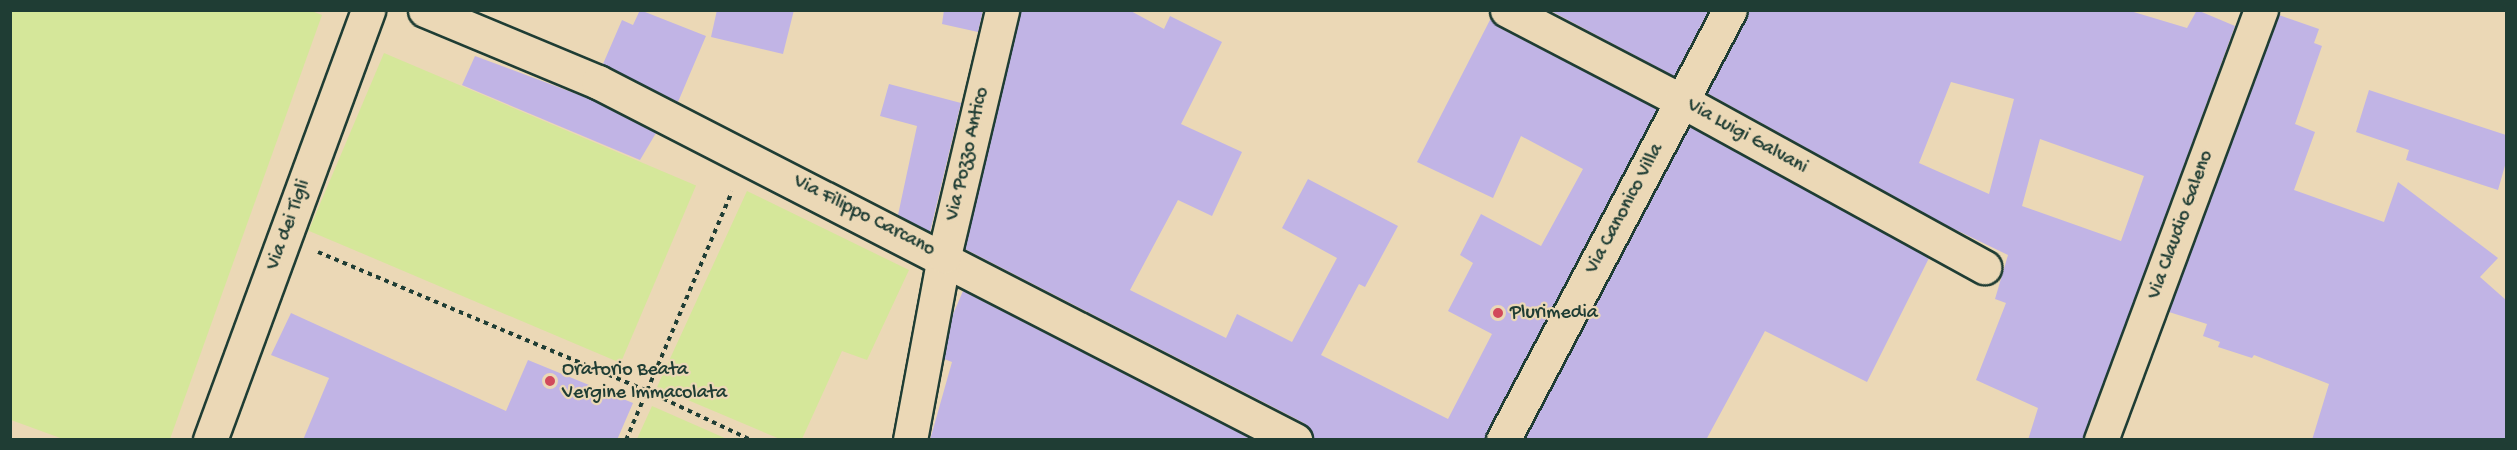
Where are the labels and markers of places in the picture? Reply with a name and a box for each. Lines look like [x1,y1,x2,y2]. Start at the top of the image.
place label: Plurimedia [1510,301,1598,325]
marker: Plurimedia [1491,306,1505,320]
place label: Oratorio Beata Vergine Immacolata [562,358,727,405]
marker: Oratorio Beata Vergine Immacolata [543,374,557,388]

